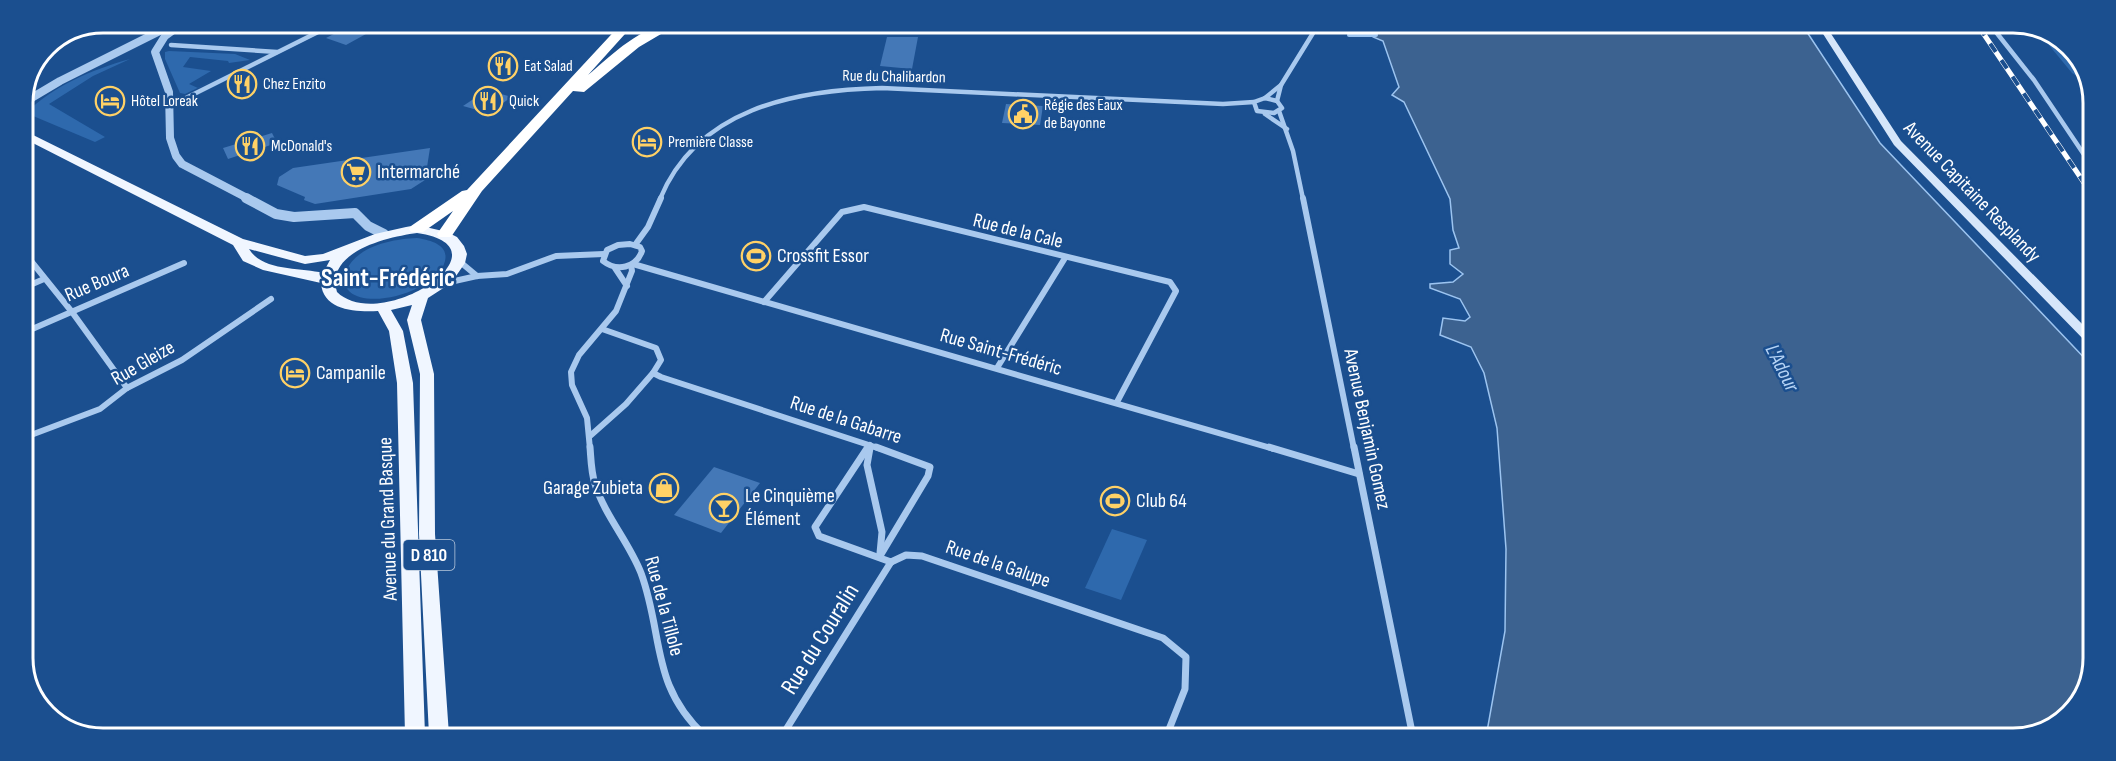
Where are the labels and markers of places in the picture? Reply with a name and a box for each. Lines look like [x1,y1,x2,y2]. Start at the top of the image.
restaurant icon: Eat Salad [487,50,519,82]
place label: Eat Salad [524,57,573,76]
restaurant icon: Chez Enzito [226,68,258,100]
place label: Chez Enzito [263,75,326,94]
hotel icon: Hôtel Loreak [94,85,126,117]
restaurant icon: Quick [472,85,504,117]
place label: Hôtel Loreak [131,92,198,111]
place label: Quick [509,92,539,111]
place label: Régie des Eaux de Bayonne [1044,96,1123,133]
public building icon: Régie des Eaux de Bayonne [1007,98,1039,130]
hotel icon: Première Classe [631,126,663,158]
restaurant icon: McDonald's [234,130,266,162]
place label: Première Classe [668,133,753,152]
place label: McDonald's [271,137,333,156]
supermarket icon: Intermarché [340,156,372,188]
place label: Intermarché [377,160,460,184]
sports icon: Crossfit Essor [740,240,772,272]
place label: Crossfit Essor [777,244,869,268]
hotel icon: Campanile [279,357,311,389]
place label: Campanile [316,361,386,385]
shop icon: Garage Zubieta [648,472,680,504]
place label: Garage Zubieta [543,476,643,500]
place label: Le Cinquième Élément [745,484,835,531]
sports icon: Club 64 [1099,485,1131,517]
place label: Club 64 [1136,489,1187,513]
bar icon: Le Cinquième Élément [708,492,740,524]

